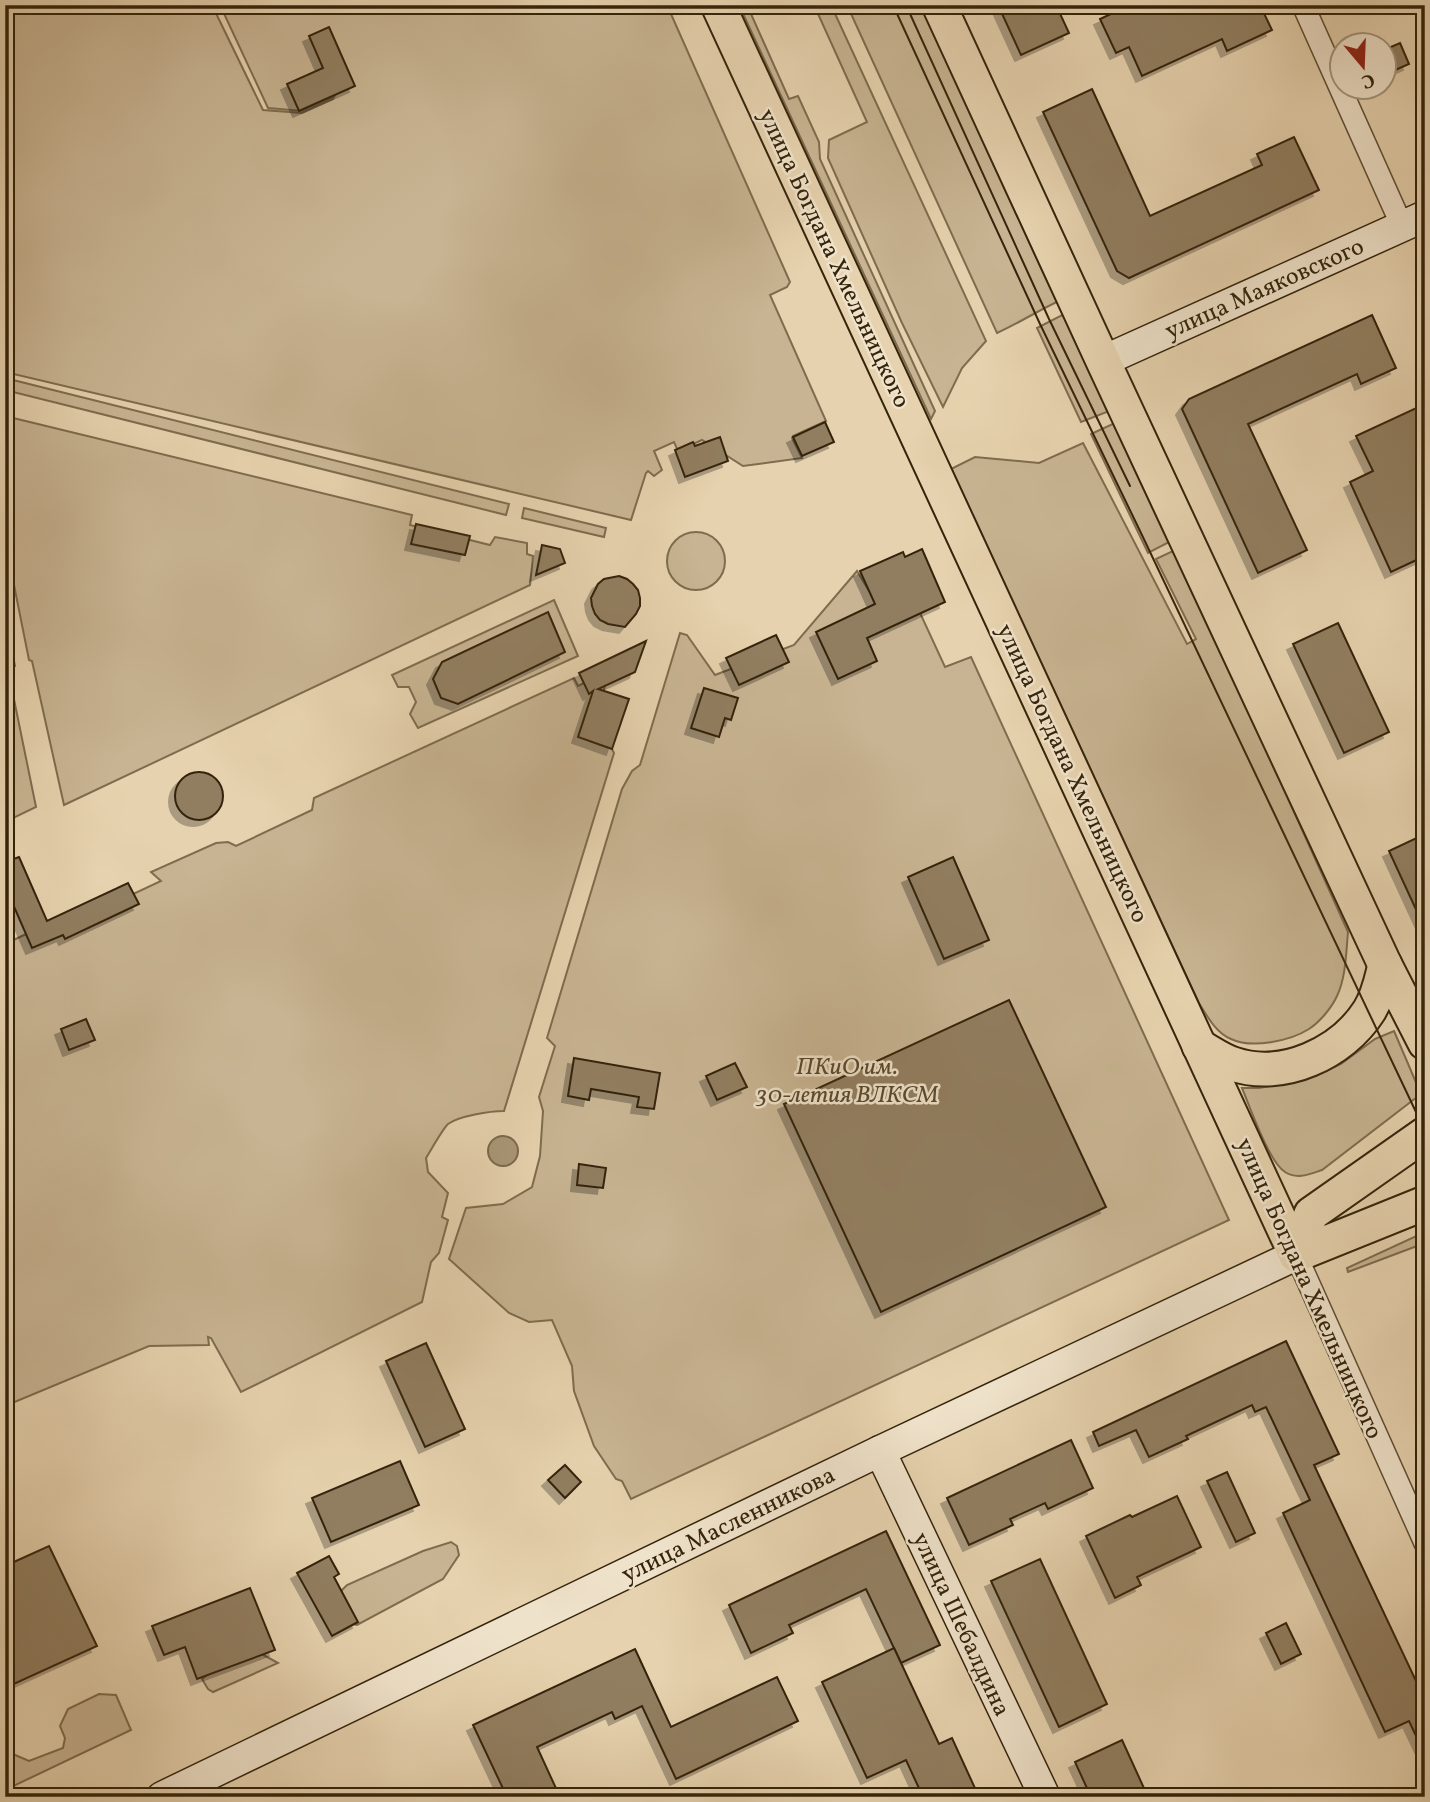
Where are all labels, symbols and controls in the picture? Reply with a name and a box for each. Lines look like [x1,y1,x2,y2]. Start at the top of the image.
north arrow [1328,32,1398,102]
text: С [1358,66,1378,94]
street label: улица Богдана Хмельницкого [749,104,918,414]
street label: улица Маяковского [1160,231,1370,349]
street label: улица Богдана Хмельницкого [987,619,1156,929]
park label: ПКиО им. 30-летия ВЛКСМ [755,1051,939,1113]
street label: улица Богдана Хмельницкого [1226,1133,1390,1445]
street label: улица Масленникова [616,1459,842,1592]
street label: улица Шебалдина [903,1527,1018,1723]

